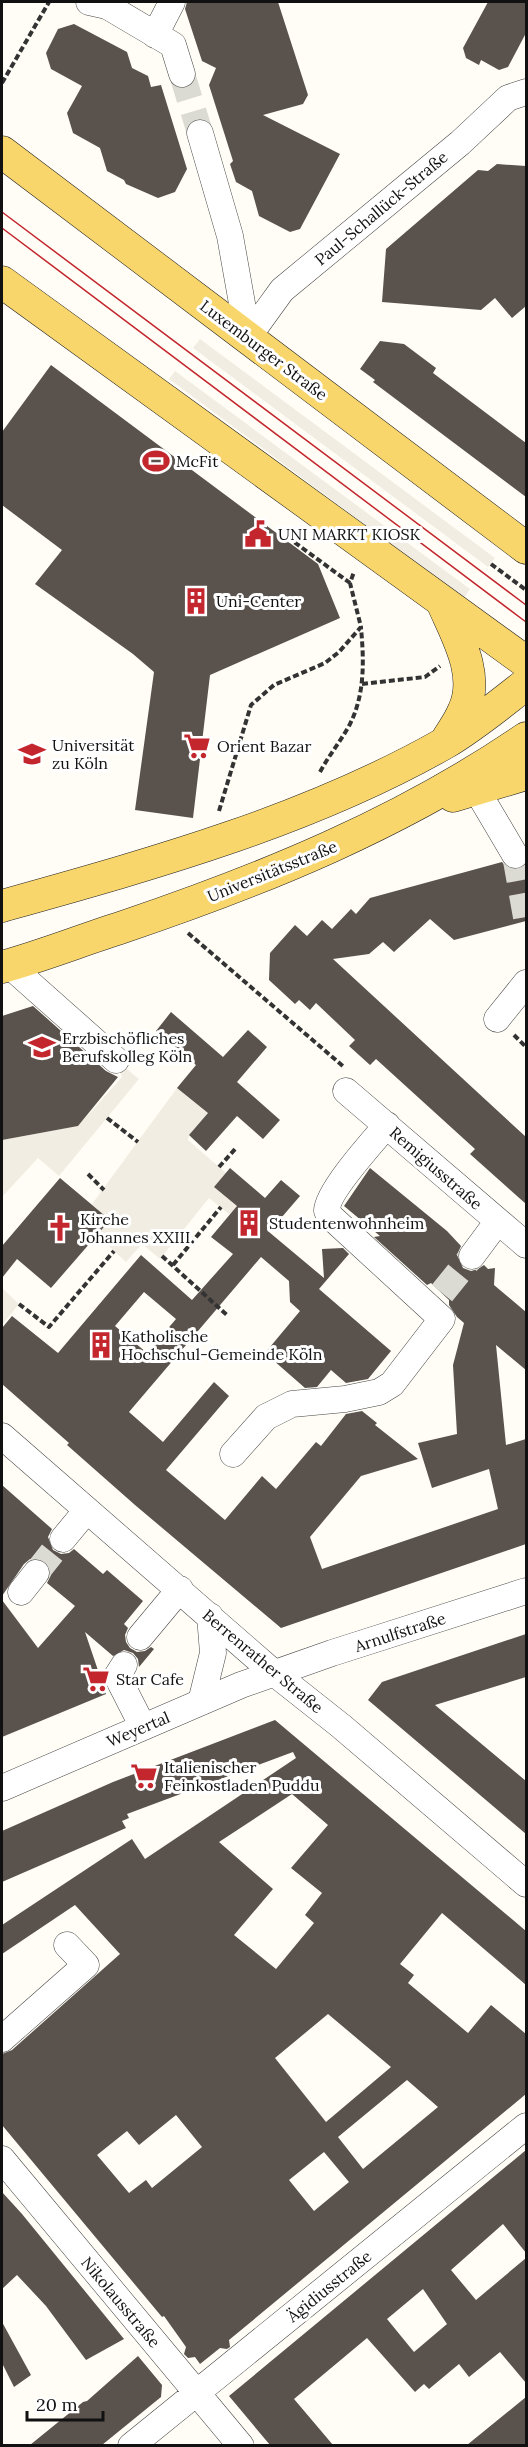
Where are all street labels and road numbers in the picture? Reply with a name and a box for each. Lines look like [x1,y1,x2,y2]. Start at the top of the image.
street label: Paul-Schallück-Straße [311,146,452,269]
street label: Luxemburger Straße [196,296,332,405]
street label: Universitätsstraße [204,836,340,906]
street label: Remigiusstraße [386,1122,487,1214]
street label: Berrenrather Straße [199,1605,328,1717]
street label: Arnulfstraße [351,1608,448,1656]
street label: Weyertal [103,1707,173,1751]
street label: Ägidiusstraße [282,2246,376,2327]
street label: Nikolausstraße [77,2253,165,2352]

